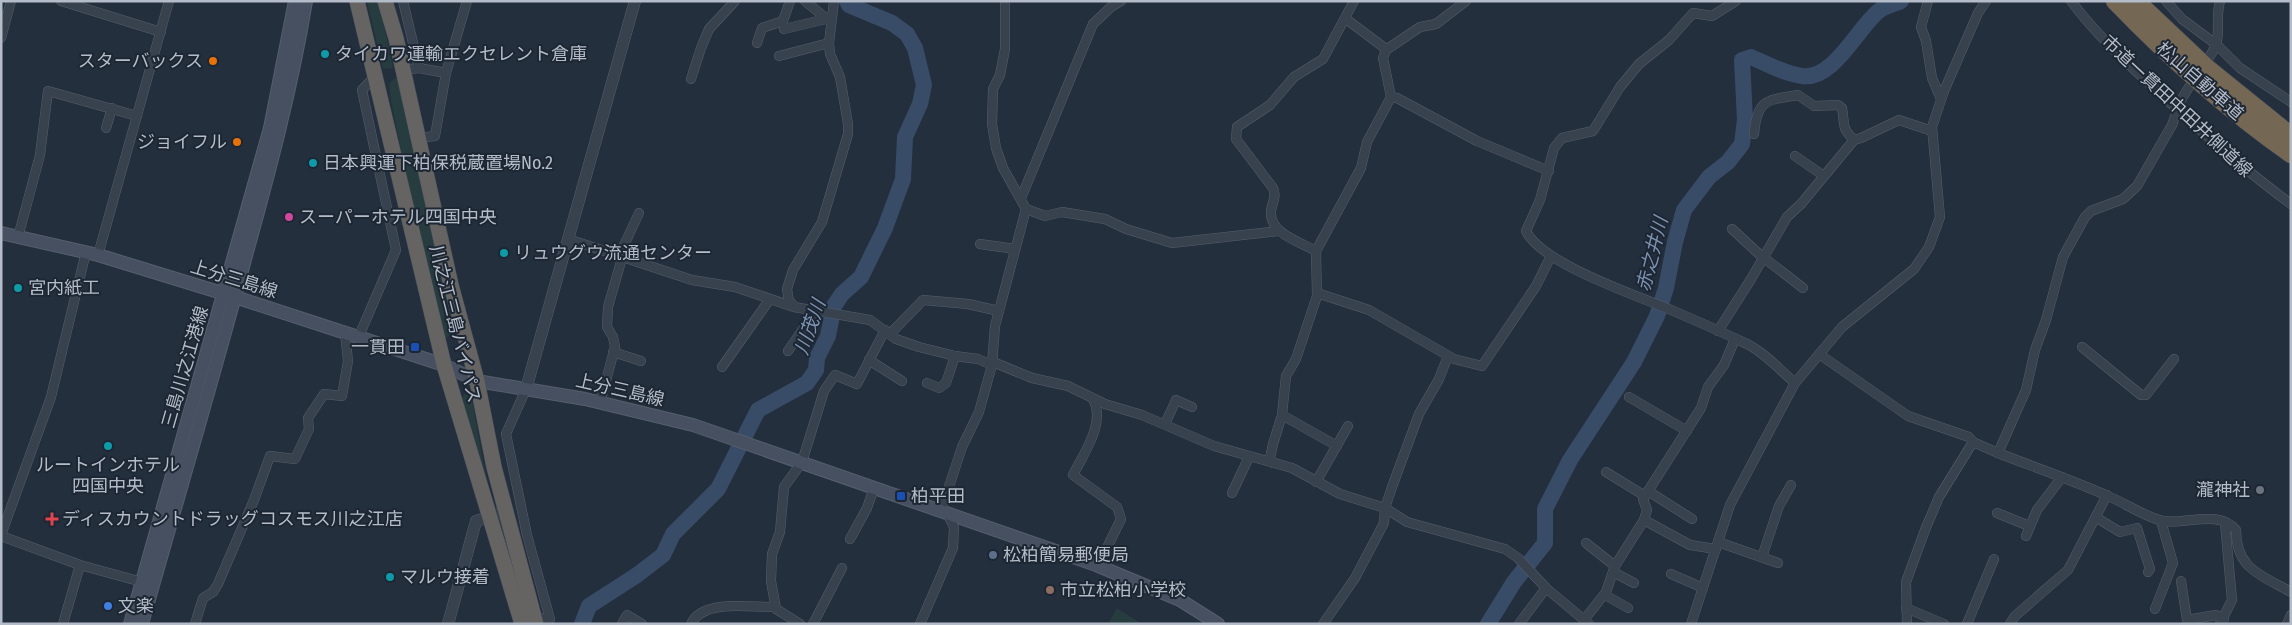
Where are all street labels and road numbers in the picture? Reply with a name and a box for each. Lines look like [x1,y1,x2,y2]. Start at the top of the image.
street label: 市道一貫田中田井側道線 [2097,30,2257,182]
street label: 松山自動車道 [2152,37,2248,125]
street label: 川之江三島バイパス [425,243,485,405]
street label: 上分三島線 [188,255,280,303]
street label: 三島川之江港線 [157,303,213,431]
street label: 上分三島線 [574,369,666,411]

